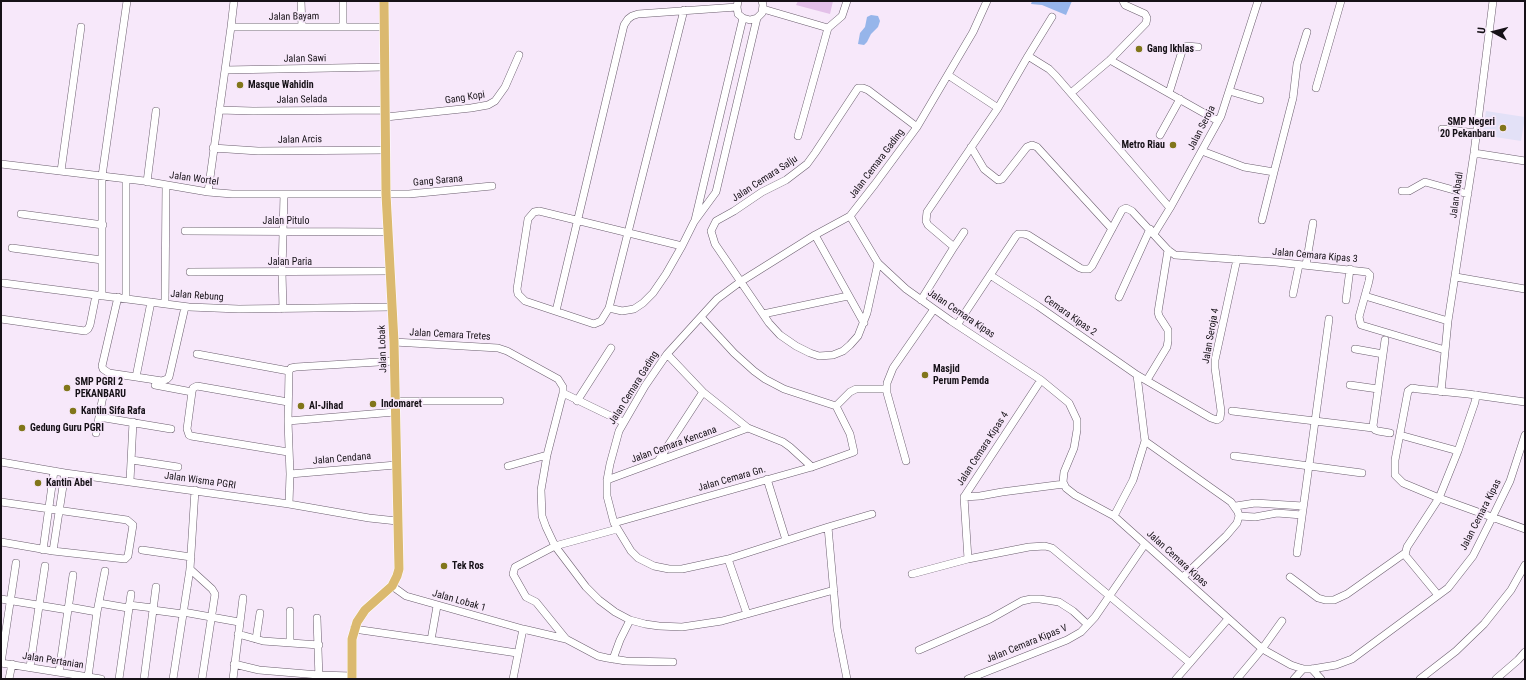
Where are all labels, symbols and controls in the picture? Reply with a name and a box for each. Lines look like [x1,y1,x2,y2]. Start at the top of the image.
street label: Jalan Bayam [269,11,319,23]
north arrow [1474,12,1514,52]
text: U [1475,27,1488,34]
place label: Gang Ikhlas [1147,43,1194,55]
marker: Gang Ikhlas [1134,44,1144,54]
street label: Jalan Sawi [284,53,326,65]
place label: Masque Wahidin [248,79,314,91]
marker: Masque Wahidin [235,80,245,90]
street label: Gang Kopi [444,89,486,107]
street label: Jalan Selada [277,94,327,106]
street label: Jalan Seroja [1186,104,1218,152]
place label: SMP Negeri 20 Pekanbaru [1440,116,1495,140]
marker: SMP Negeri 20 Pekanbaru [1498,123,1508,133]
street label: Jalan Cemara Gading [847,127,907,201]
street label: Jalan Arcis [278,134,322,146]
place label: Metro Riau [1121,139,1165,151]
marker: Metro Riau [1168,140,1178,150]
street label: Jalan Cemara Salju [730,153,800,205]
street label: Jalan Wortel [169,170,219,188]
street label: Jalan Abadi [1448,171,1466,219]
street label: Gang Sarana [413,173,463,189]
street label: Jalan Pitulo [263,215,309,227]
street label: Jalan Cemara Kipas 3 [1272,246,1358,266]
street label: Jalan Paria [268,256,312,268]
street label: Jalan Cemara Kipas [925,287,997,341]
street label: Jalan Rebung [170,288,224,304]
street label: Cemara Kipas 2 [1041,293,1099,339]
street label: Jalan Seroja 4 [1200,307,1222,365]
street label: Jalan Lobak [376,325,390,373]
street label: Jalan Cemara Tretes [409,327,491,343]
street label: Jalan Cemara Gading [607,349,661,427]
place label: Masjid Perum Pemda [933,363,989,386]
marker: Masjid Perum Pemda [920,370,930,380]
place label: SMP PGRI 2 PEKANBARU [75,376,126,400]
marker: SMP PGRI 2 PEKANBARU [62,383,72,393]
place label: Indomaret [381,398,422,410]
marker: Indomaret [368,399,378,409]
place label: Al-Jihad [309,400,343,412]
marker: Al-Jihad [296,401,306,411]
place label: Kantin Sifa Rafa [81,405,145,417]
marker: Kantin Sifa Rafa [68,406,78,416]
street label: Jalan Cemara Kipas 4 [955,410,1011,488]
place label: Gedung Guru PGRI [30,422,104,434]
marker: Gedung Guru PGRI [17,423,27,433]
street label: Jalan Cemara Kencana [629,424,719,466]
street label: Jalan Cendana [312,450,372,468]
street label: Jalan Cemara Gn. [697,464,767,494]
street label: Jalan Wisma PGRI [163,470,237,492]
place label: Kantin Abel [46,477,92,489]
street label: Jalan Cemara Kipas [1458,477,1504,553]
marker: Kantin Abel [33,478,43,488]
street label: Jalan Cemara Kipas [1144,528,1210,590]
place label: Tek Ros [452,560,484,572]
marker: Tek Ros [439,561,449,571]
street label: Jalan Lobak 1 [431,588,487,614]
street label: Jalan Cemara Kipas V [985,622,1069,666]
street label: Jalan Pertanian [22,650,84,672]

